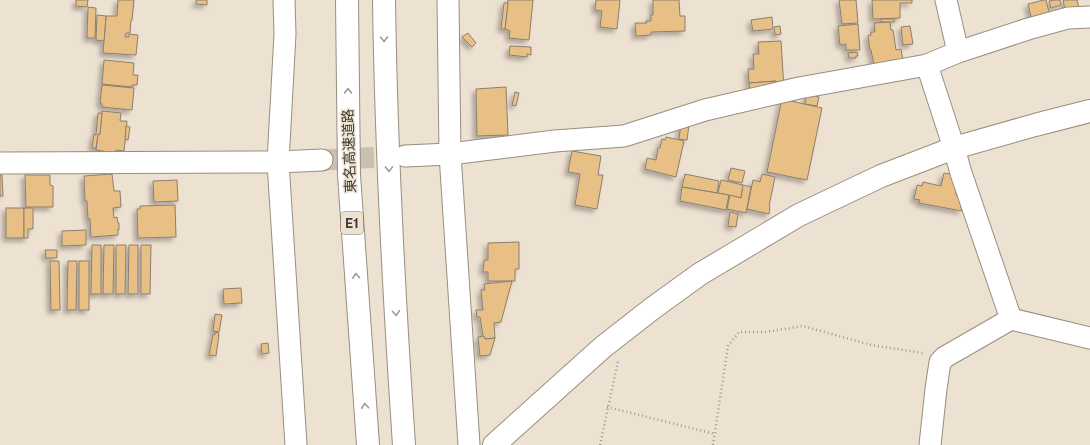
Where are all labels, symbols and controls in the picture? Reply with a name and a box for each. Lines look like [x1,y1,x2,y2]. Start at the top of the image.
one-way arrow [380,36,388,42]
one-way arrow [344,88,352,94]
street label: 東名高速道路 [340,109,358,193]
one-way arrow [385,166,394,172]
road number: E1 [341,212,363,234]
one-way arrow [352,273,361,279]
one-way arrow [391,310,400,316]
one-way arrow [361,403,370,409]

